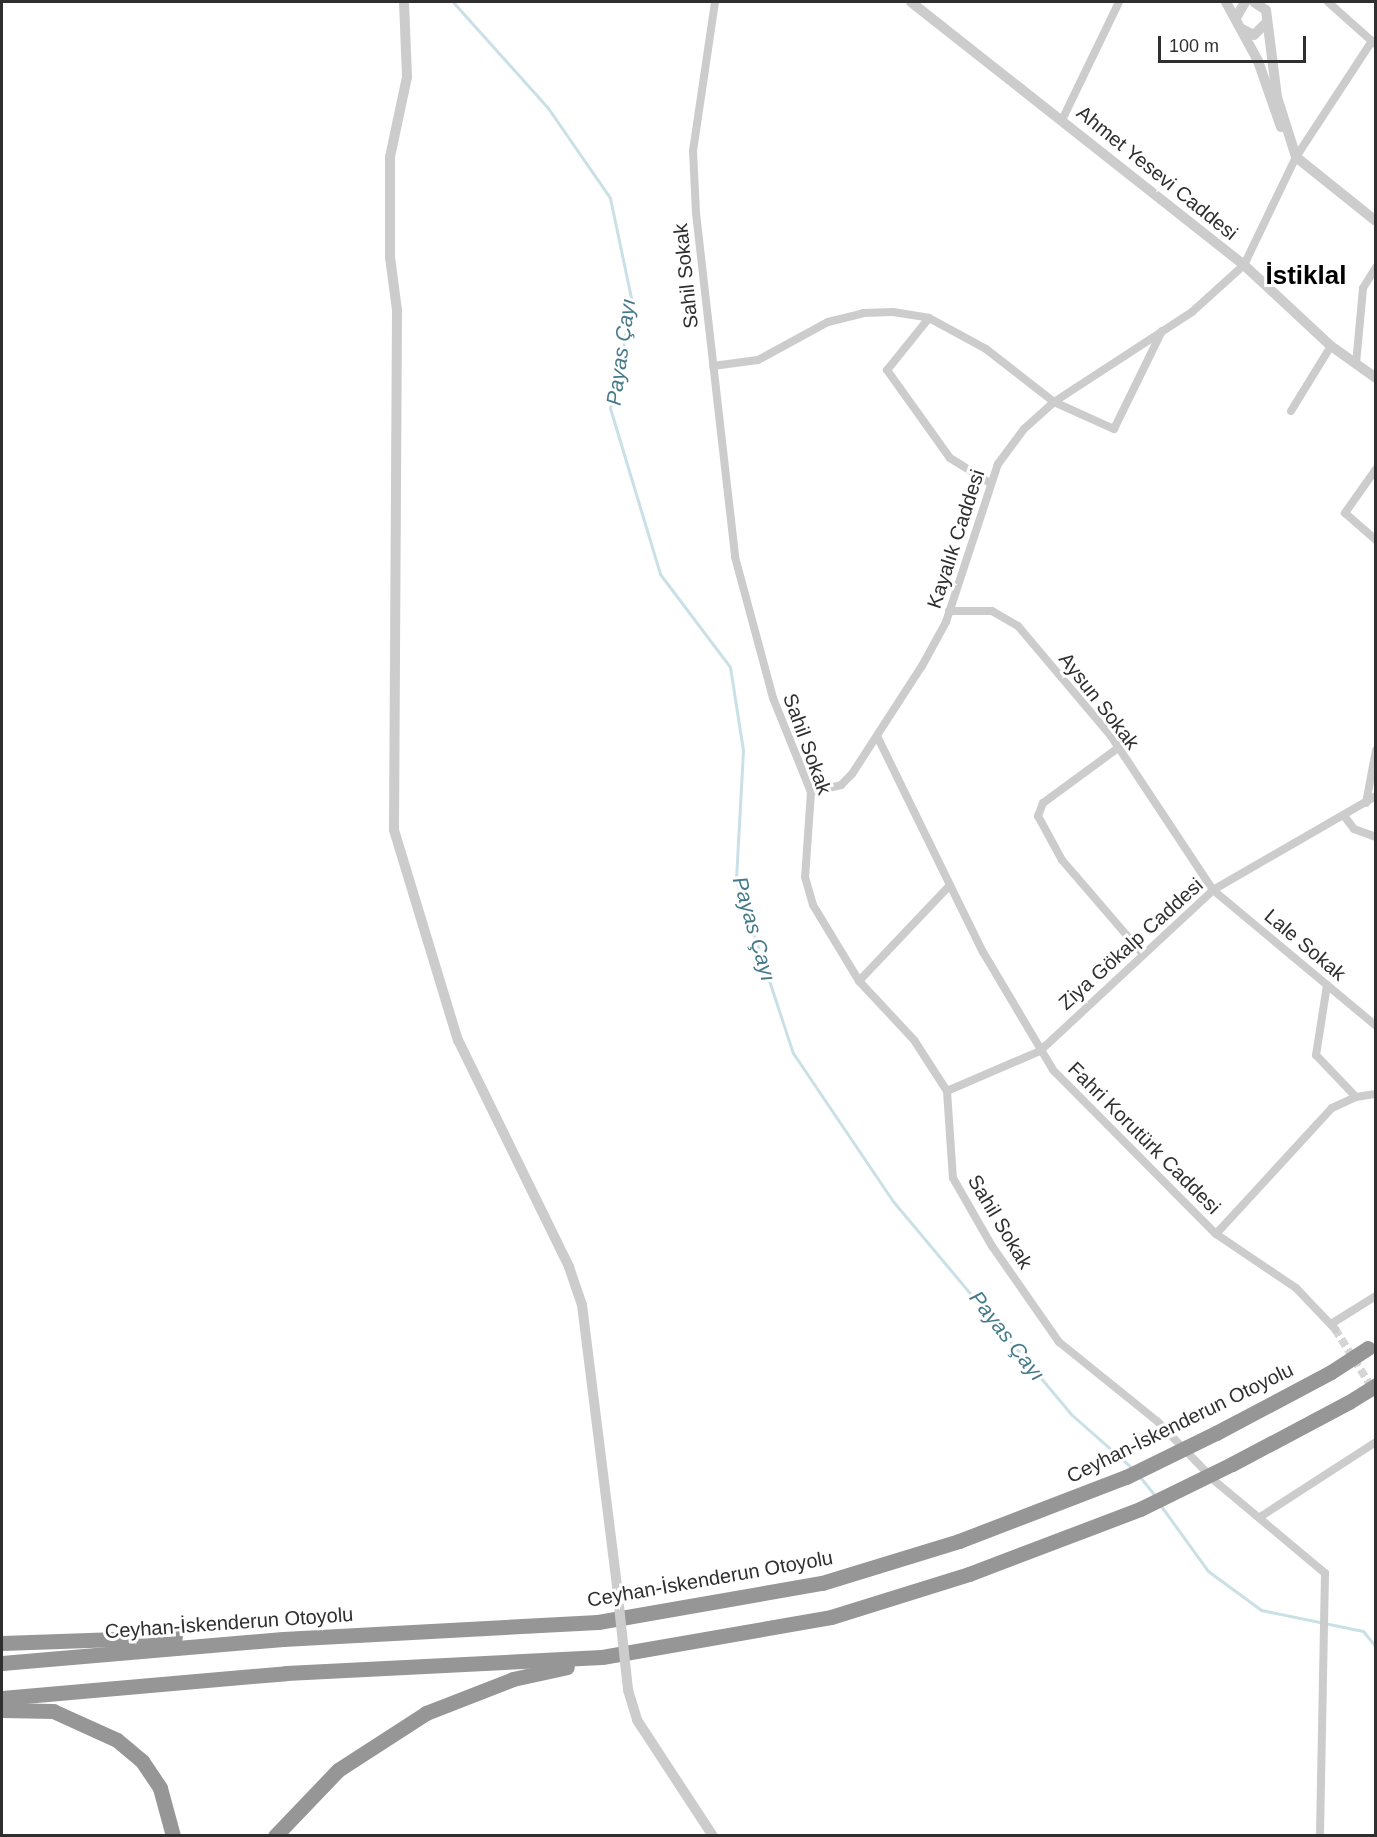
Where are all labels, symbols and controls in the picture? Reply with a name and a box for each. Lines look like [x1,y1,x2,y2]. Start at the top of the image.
scale bar [1161,24,1310,62]
text: 100 m [1169,36,1219,56]
street label: Ahmet Yesevi Caddesi [1072,101,1242,245]
street label: Sahil Sokak [669,222,703,330]
district label: İstiklal [1266,260,1346,292]
water label: Payas Çayı [601,297,641,407]
street label: Kayalık Caddesi [922,467,990,611]
street label: Aysun Sokak [1054,648,1144,754]
street label: Sahil Sokak [778,690,836,798]
street label: Ziya Gökalp Caddesi [1054,873,1208,1015]
water label: Payas Çayı [727,874,781,984]
street label: Lale Sokak [1259,904,1351,986]
street label: Fahri Korutürk Caddesi [1063,1057,1225,1219]
street label: Sahil Sokak [963,1171,1037,1273]
water label: Payas Çayı [964,1286,1050,1386]
street label: Ceyhan-İskenderun Otoyolu [1063,1358,1297,1488]
street label: Ceyhan-İskenderun Otoyolu [585,1546,835,1612]
street label: Ceyhan-İskenderun Otoyolu [104,1602,354,1644]

